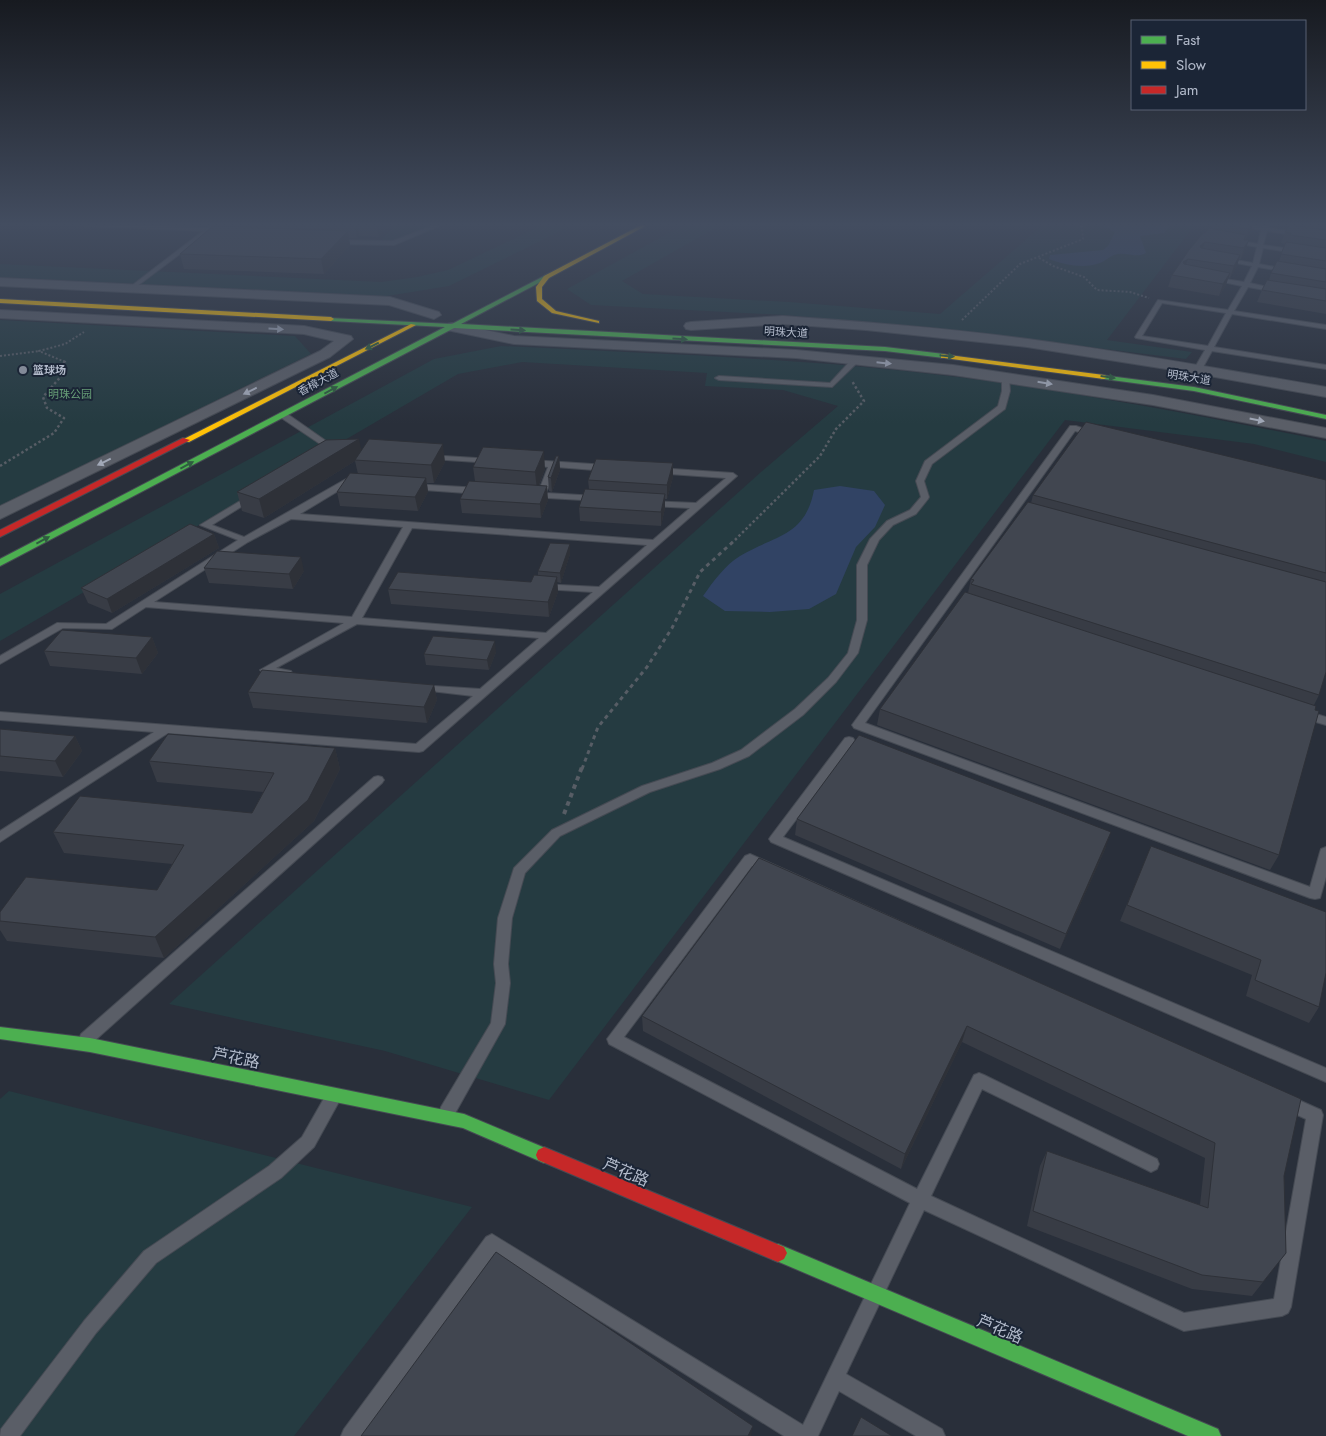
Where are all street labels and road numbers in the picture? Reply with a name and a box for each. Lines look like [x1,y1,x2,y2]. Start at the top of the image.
street label: 明珠大道 [764,323,808,341]
street label: 香樟大道 [295,365,341,399]
street label: 明珠大道 [1166,366,1212,388]
street label: 芦花路 [210,1042,262,1074]
street label: 芦花路 [599,1152,653,1192]
street label: 芦花路 [973,1309,1027,1349]

